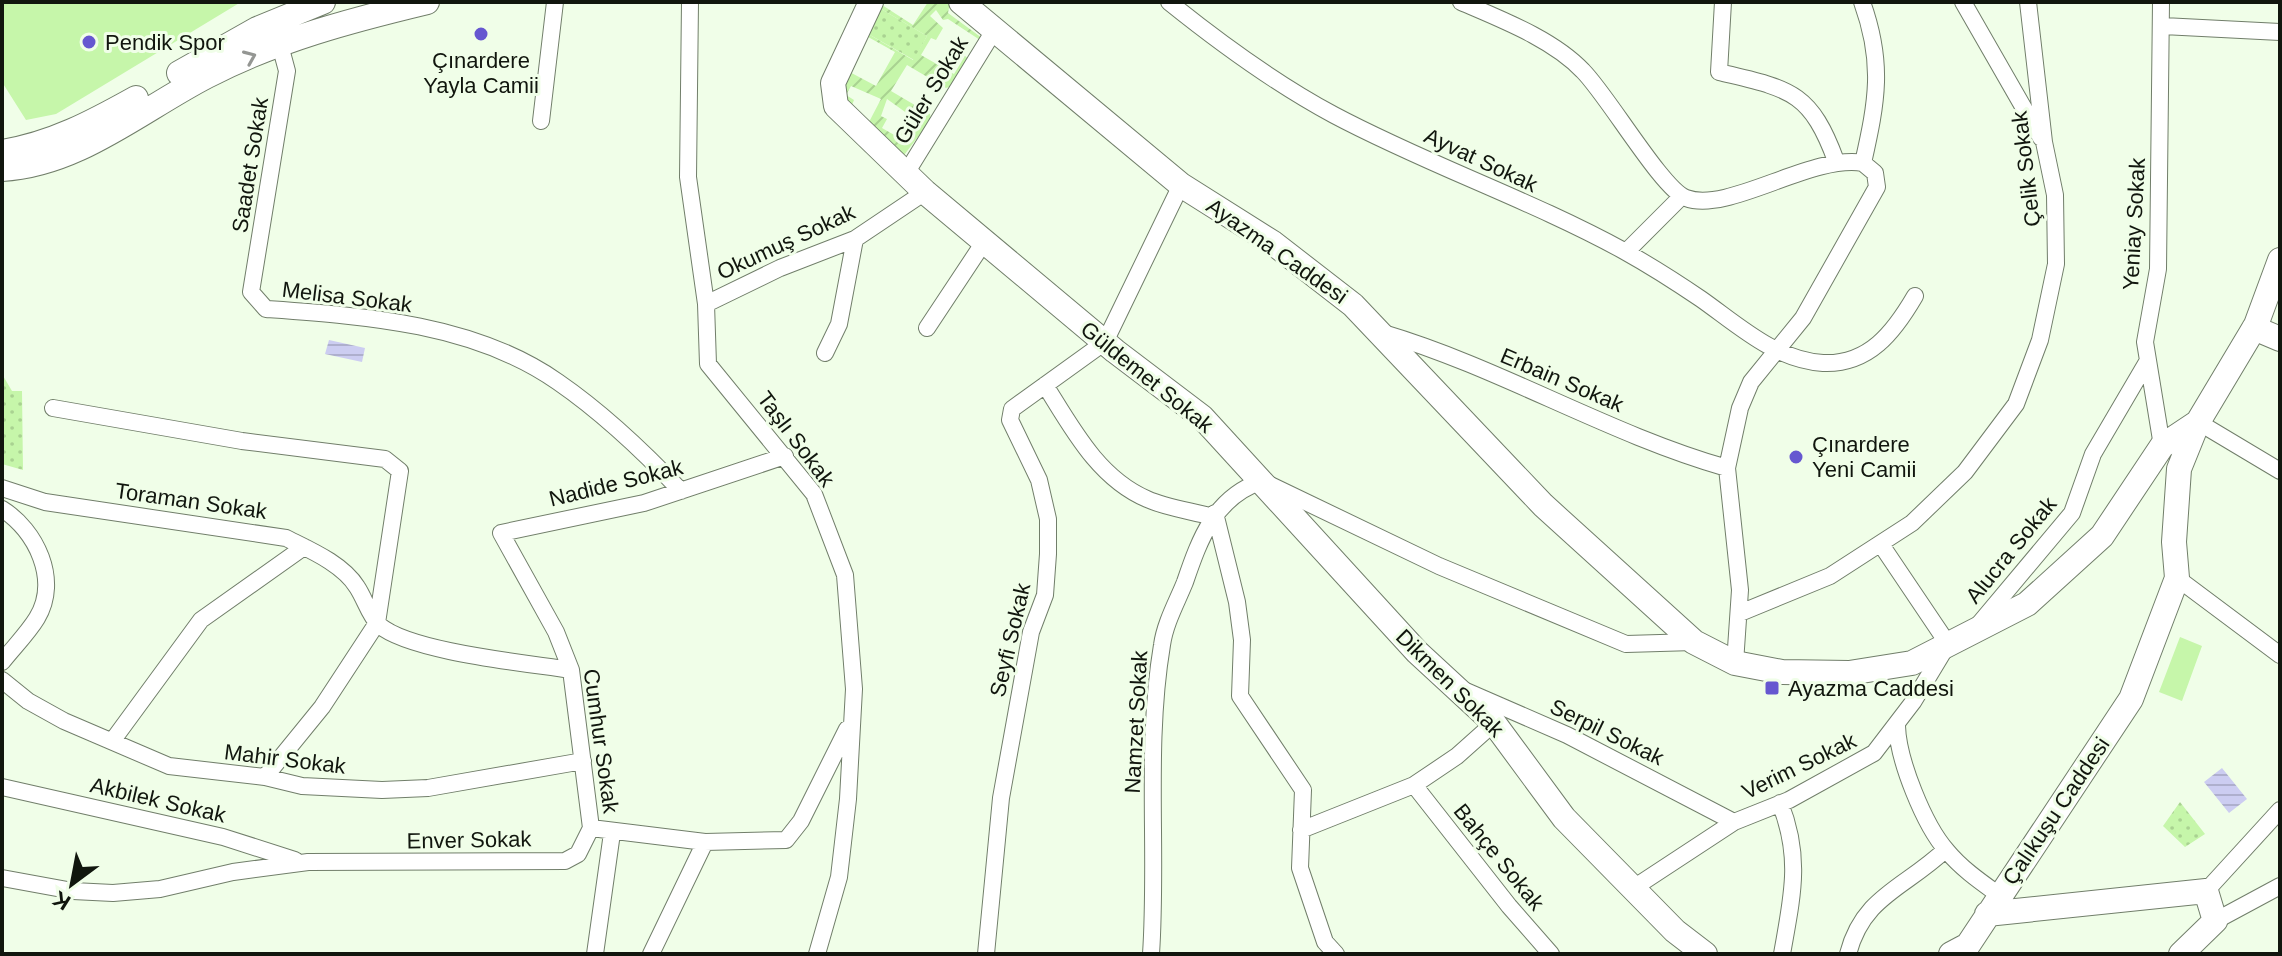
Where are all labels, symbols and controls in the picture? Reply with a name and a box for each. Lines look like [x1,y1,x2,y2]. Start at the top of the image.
marker: Çınardere Yayla Camii [472,25,490,43]
place label: Pendik Spor [105,30,225,55]
street label: Güler Sokak [889,31,973,148]
marker: Pendik Spor [80,33,98,51]
place label: Çınardere Yayla Camii [423,48,539,98]
one-way arrow [242,50,256,67]
street label: Saadet Sokak [227,94,273,235]
street label: Çelik Sokak [2006,109,2045,228]
street label: Ayvat Sokak [1420,123,1542,198]
street label: Yeniay Sokak [2118,156,2150,291]
street label: Ayazma Caddesi [1202,193,1352,309]
street label: Okumuş Sokak [713,199,860,285]
street label: Melisa Sokak [281,277,414,317]
street label: Güldemet Sokak [1076,316,1219,439]
street label: Erbain Sokak [1497,343,1628,417]
street label: Taşlı Sokak [752,387,840,492]
place label: Çınardere Yeni Camii [1812,432,1916,482]
marker: Çınardere Yeni Camii [1787,448,1805,466]
street label: Nadide Sokak [547,454,686,512]
street label: Toraman Sokak [114,478,269,524]
street label: Alucra Sokak [1960,491,2062,608]
street label: Seyfi Sokak [985,580,1035,699]
street label: Dikmen Sokak [1391,624,1510,743]
street label: Namzet Sokak [1120,649,1152,794]
street label: Cumhur Sokak [578,667,624,816]
place label: Ayazma Caddesi [1788,676,1954,701]
marker: Ayazma Caddesi [1763,679,1781,697]
street label: Serpil Sokak [1546,694,1669,771]
street label: Verim Sokak [1738,727,1861,804]
street label: Çalıkuşu Caddesi [1997,733,2115,889]
street label: Mahir Sokak [223,739,348,779]
street label: Akbilek Sokak [88,772,229,828]
street label: Bahçe Sokak [1448,799,1550,916]
street label: Enver Sokak [406,826,533,854]
north arrow [32,844,112,924]
text: K [48,886,75,915]

